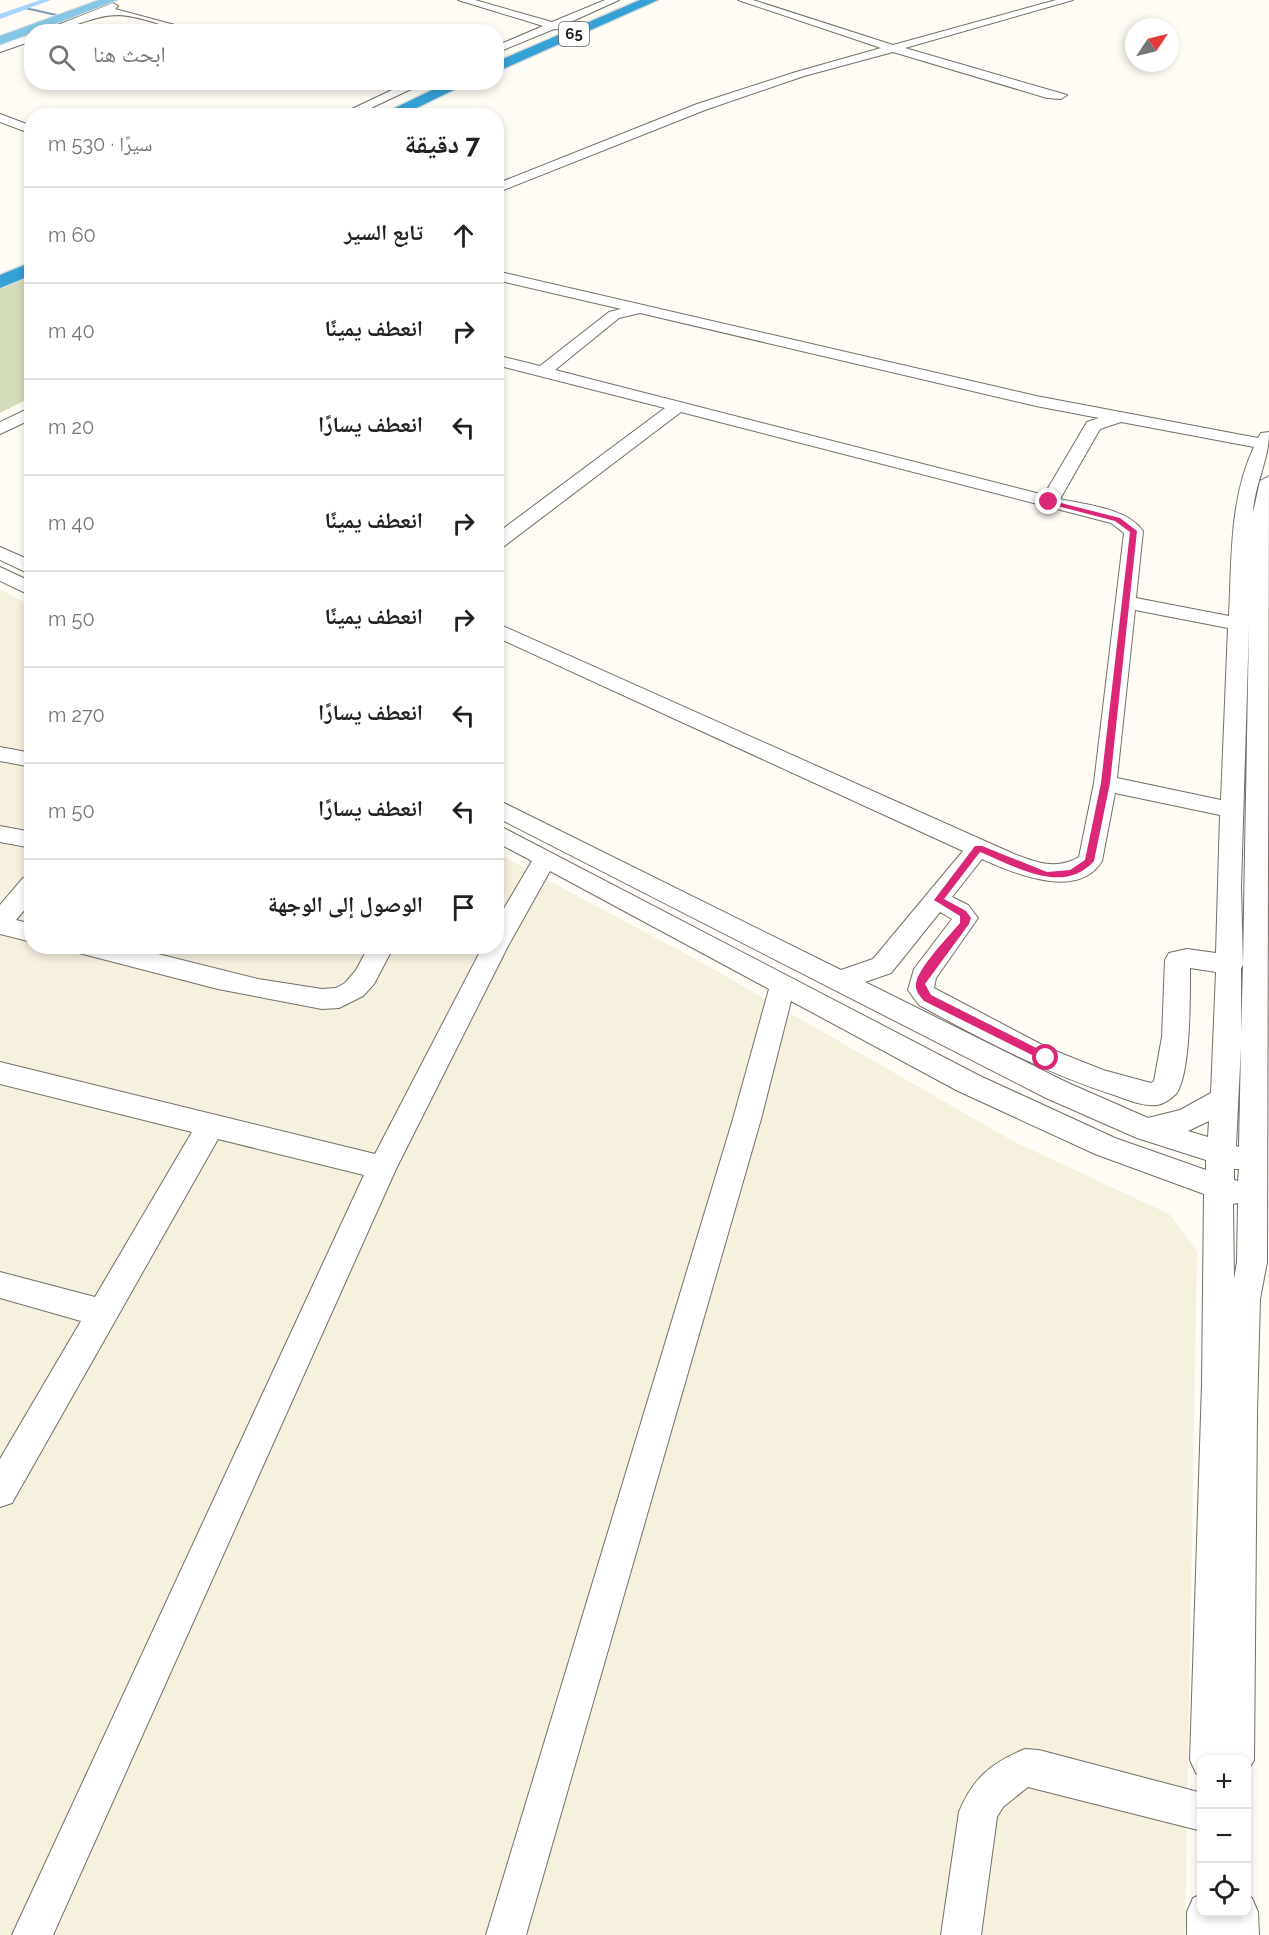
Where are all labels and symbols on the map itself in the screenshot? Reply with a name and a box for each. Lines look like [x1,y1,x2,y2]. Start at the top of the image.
north arrow [1125,18,1179,72]
road number: 65 [559,22,589,46]
route end [1035,488,1061,514]
route start [1032,1044,1058,1070]

